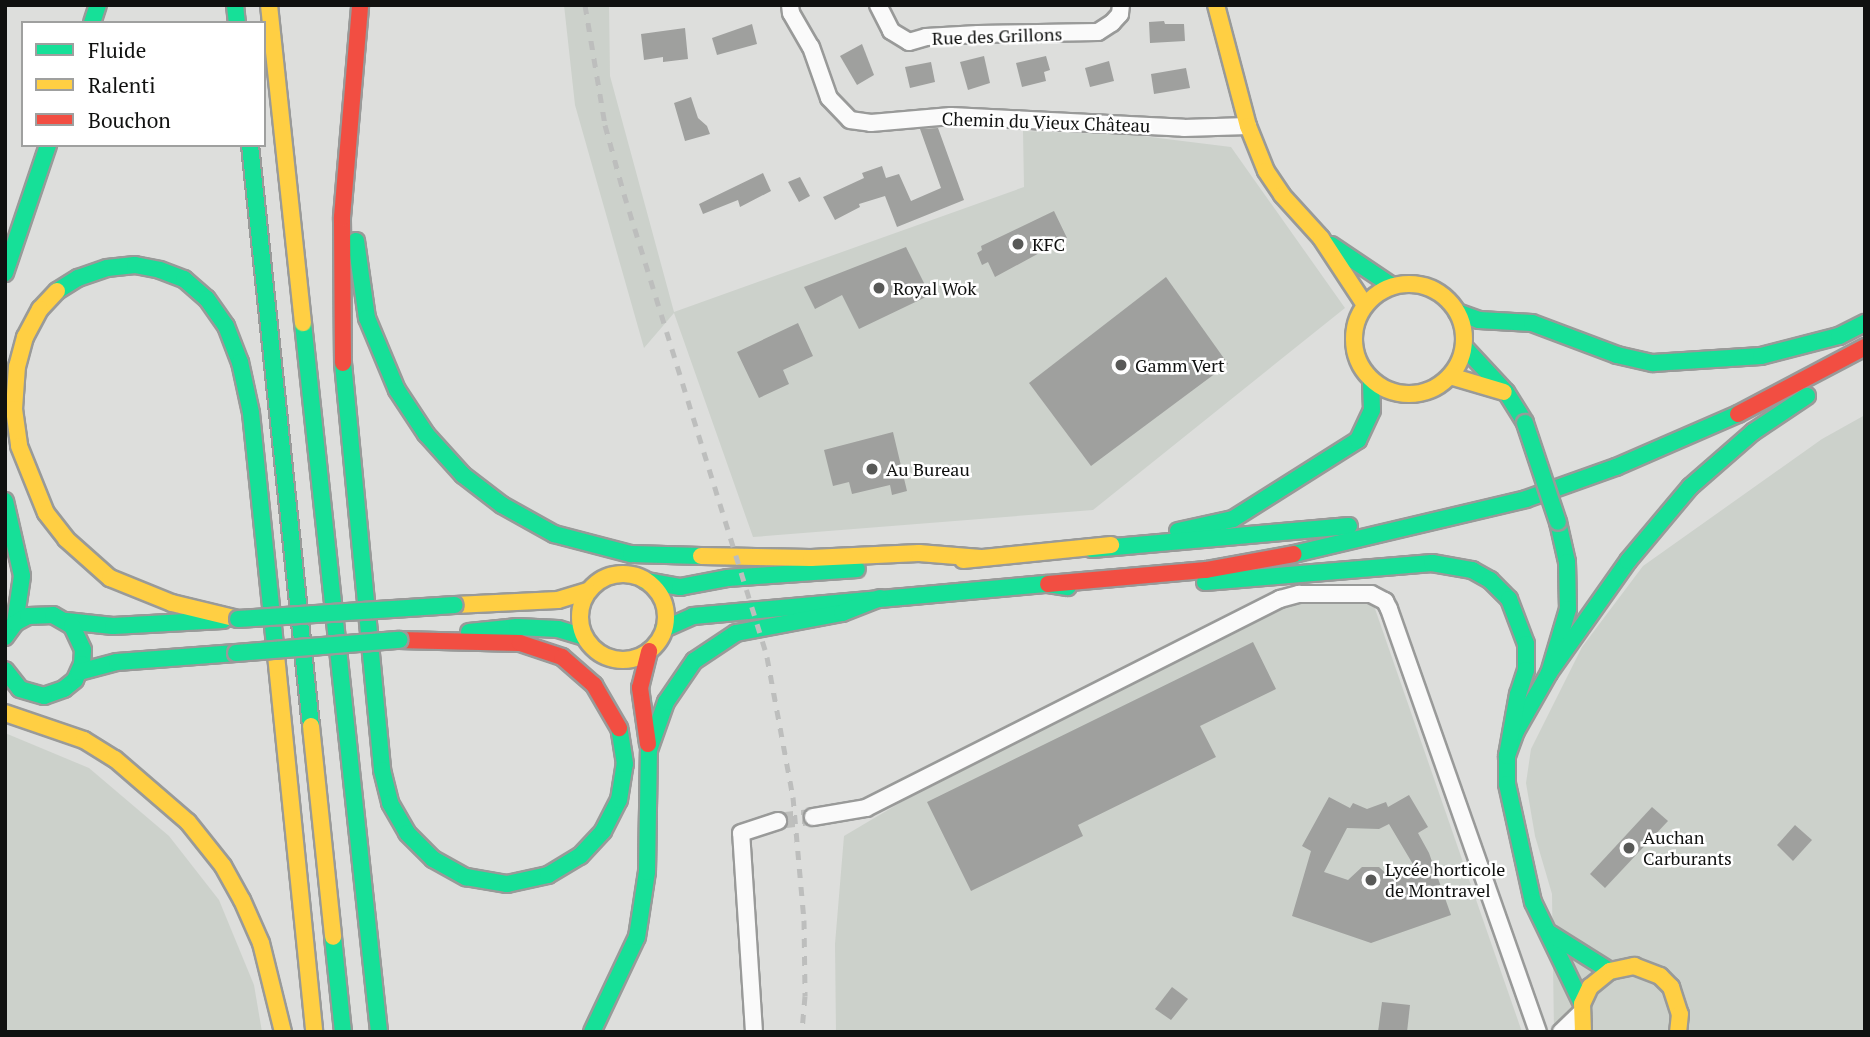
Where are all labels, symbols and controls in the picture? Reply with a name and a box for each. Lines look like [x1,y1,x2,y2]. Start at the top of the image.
legend [21,21,266,147]
street label: Rue des Grillons [931,23,1063,49]
text: Fluide [88,36,146,64]
text: Ralenti [88,71,155,99]
text: Bouchon [88,106,171,134]
street label: Chemin du Vieux Château [941,108,1151,136]
place label: KFC [1032,233,1065,255]
marker: KFC [1010,236,1026,252]
place label: Royal Wok [893,277,977,299]
marker: Royal Wok [871,280,887,296]
place label: Gamm Vert [1135,354,1225,376]
marker: Gamm Vert [1113,357,1129,373]
place label: Au Bureau [886,458,970,480]
marker: Au Bureau [864,461,880,477]
place label: Auchan Carburants [1643,827,1732,870]
marker: Auchan Carburants [1621,840,1637,856]
place label: Lycée horticole de Montravel [1385,859,1505,902]
marker: Lycée horticole de Montravel [1363,872,1379,888]

